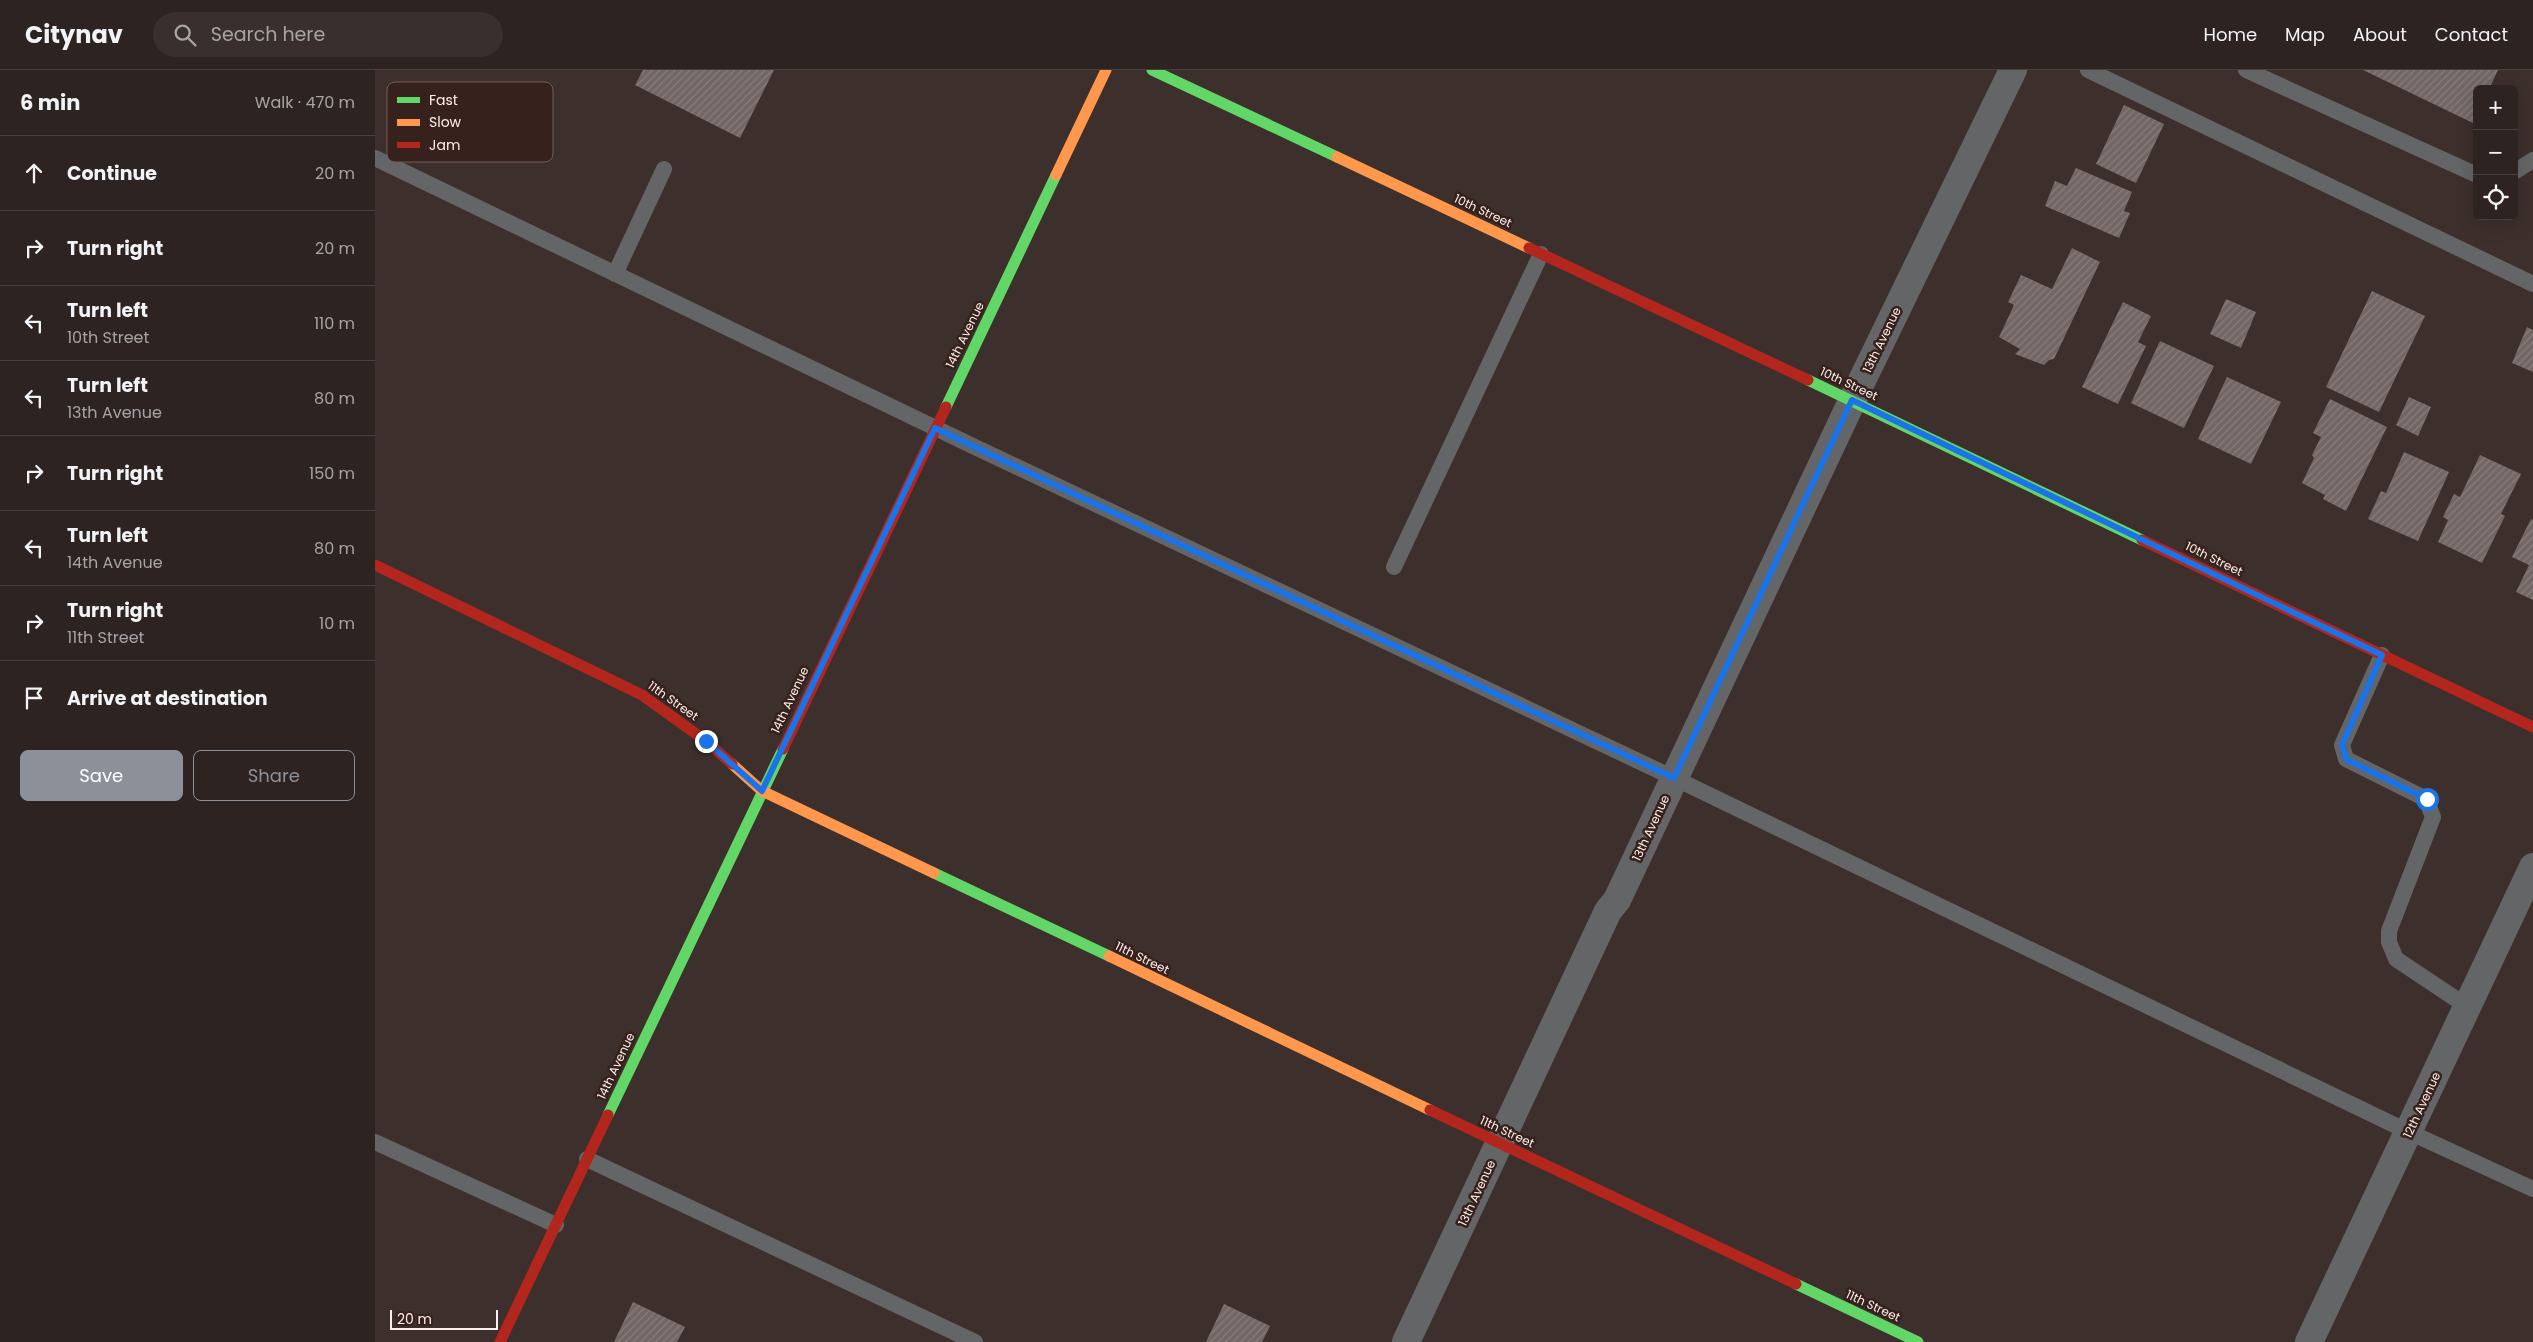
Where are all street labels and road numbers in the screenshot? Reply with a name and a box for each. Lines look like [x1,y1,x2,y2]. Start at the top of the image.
street label: 10th Street [1452,190,1515,231]
street label: 14th Avenue [941,299,988,371]
street label: 13th Avenue [1858,304,1905,376]
street label: 10th Street [1818,363,1881,404]
street label: 10th Street [2183,537,2246,580]
street label: 14th Avenue [767,664,812,736]
street label: 11th Street [645,677,702,724]
street label: 13th Avenue [1628,792,1673,864]
street label: 11th Street [1112,937,1172,978]
street label: 14th Avenue [593,1030,638,1102]
street label: 12th Avenue [2399,1069,2444,1141]
street label: 11th Street [1477,1112,1537,1152]
street label: 13th Avenue [1454,1157,1499,1229]
street label: 11th Street [1843,1286,1903,1326]

